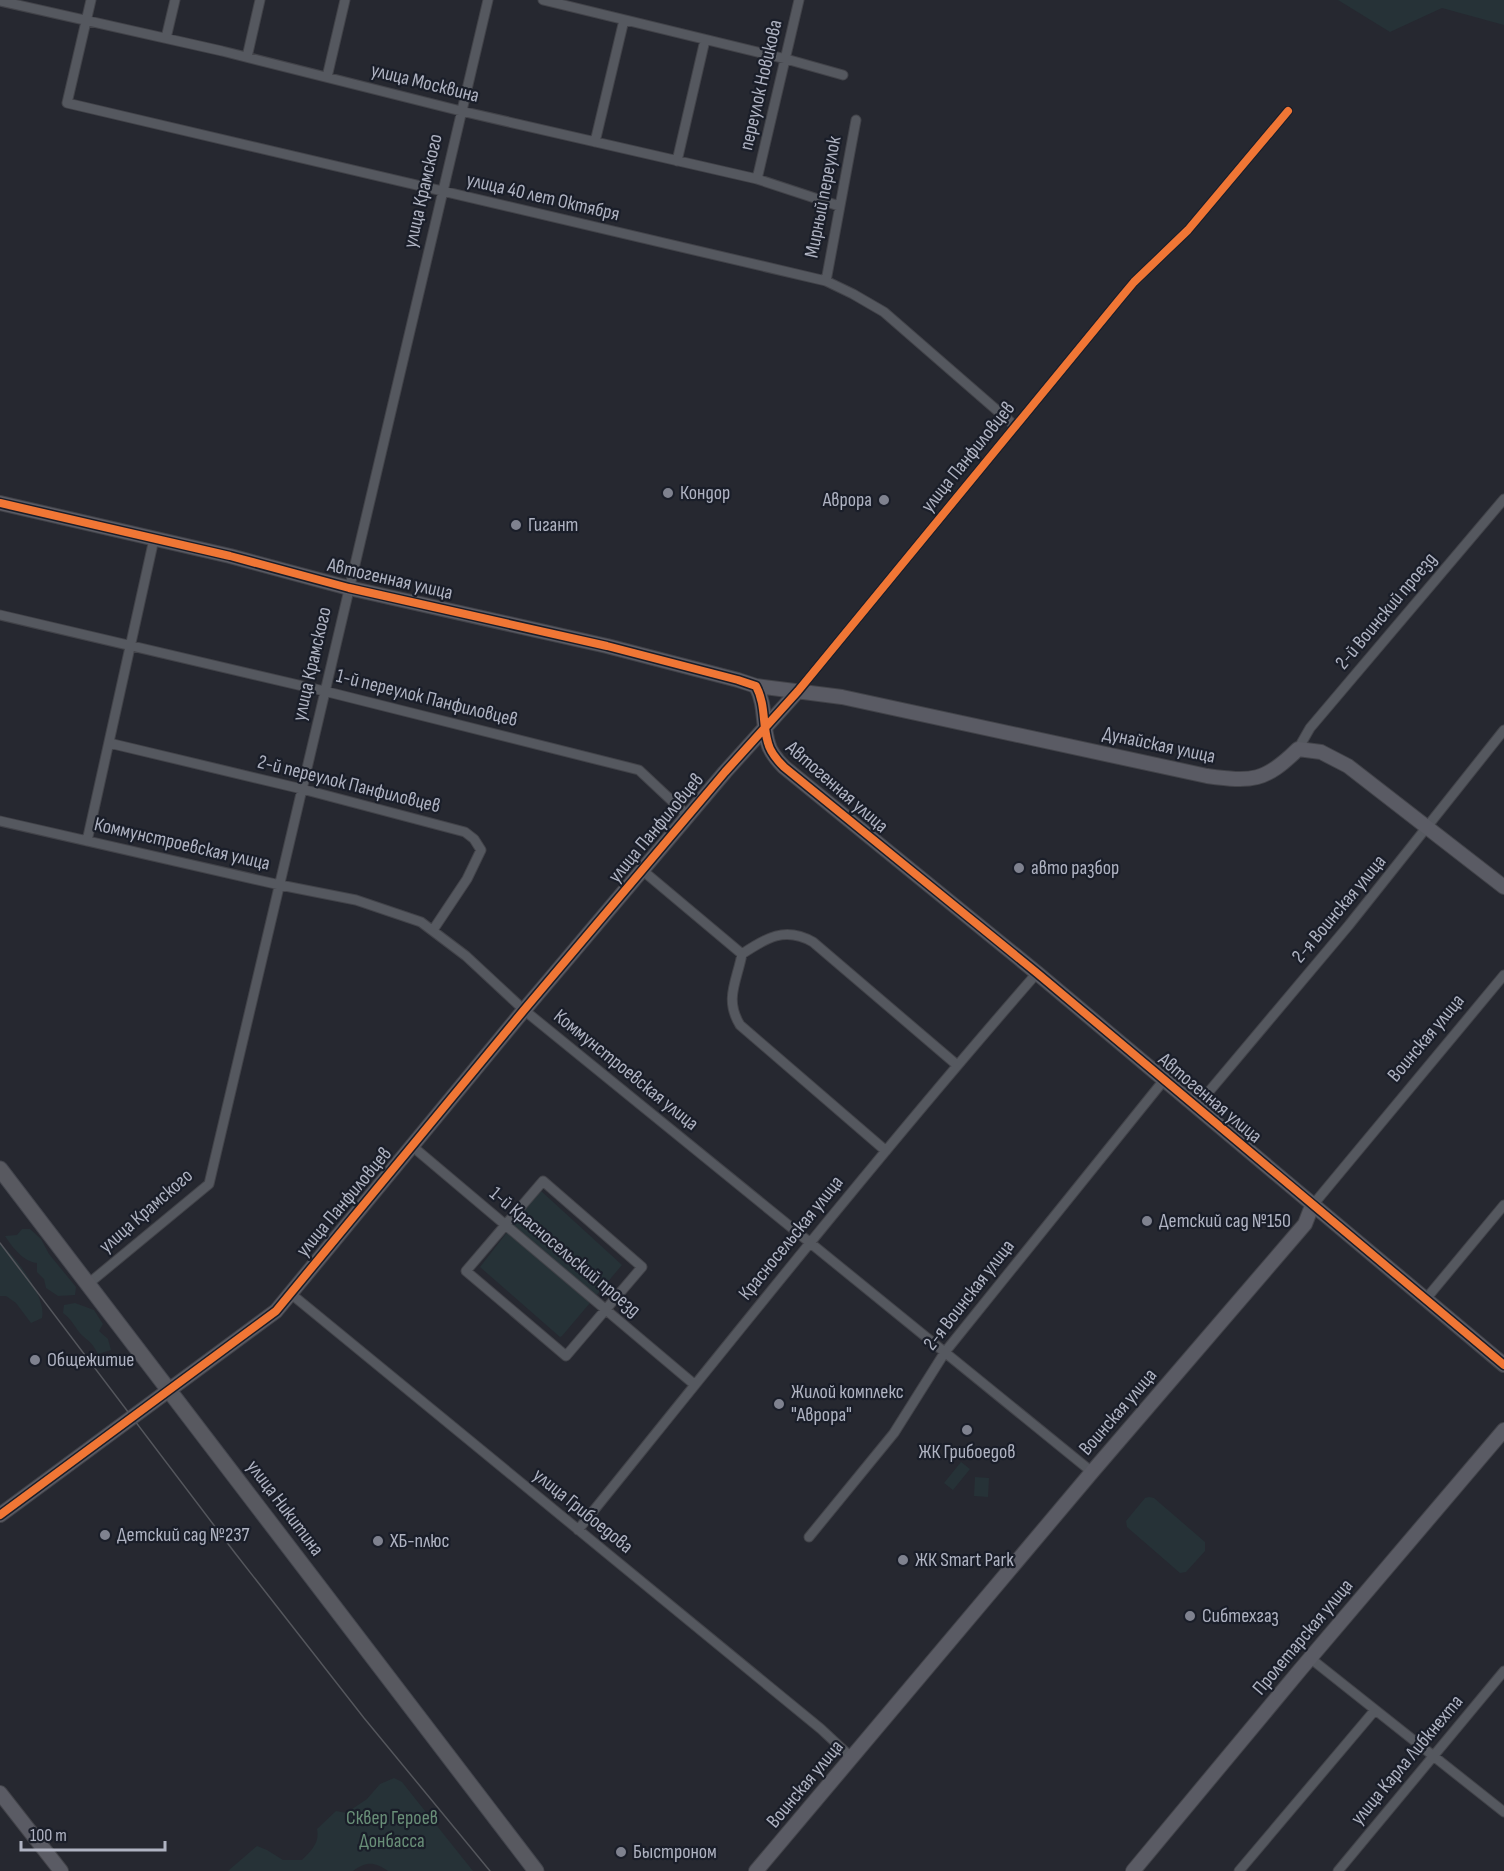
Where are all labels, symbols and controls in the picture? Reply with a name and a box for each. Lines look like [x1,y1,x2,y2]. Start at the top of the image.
street label: переулок Новикова [734,17,788,153]
street label: улица Москвина [368,58,482,108]
street label: улица Крамского [398,132,448,250]
street label: Мирный переулок [799,134,847,260]
street label: улица 40 лет Октября [464,168,622,226]
street label: улица Панфиловцев [916,397,1020,517]
place label: Кондор [680,481,730,505]
marker: Кондор [661,486,675,500]
place label: Аврора [822,488,872,512]
marker: Аврора [877,493,891,507]
place label: Гигант [528,513,578,537]
marker: Гигант [509,518,523,532]
street label: 2-й Воинский проезд [1330,548,1442,674]
street label: Автогенная улица [324,553,455,605]
street label: улица Крамского [287,605,337,723]
street label: 1-й переулок Панфиловцев [334,664,520,732]
street label: Дунайская улица [1100,721,1218,769]
street label: Автогенная улица [780,735,893,838]
street label: 2-й переулок Панфиловцев [255,750,443,818]
street label: улица Панфиловцев [603,768,709,888]
street label: Коммунстроевская улица [92,812,272,876]
street label: 2-я Воинская улица [1287,850,1391,968]
place label: авто разбор [1031,856,1119,880]
marker: авто разбор [1012,861,1026,875]
street label: Воинская улица [1382,989,1470,1087]
street label: Коммунстроевская улица [549,1004,703,1136]
street label: Автогенная улица [1153,1047,1267,1148]
street label: улица Панфиловцев [291,1142,397,1262]
street label: улица Крамского [94,1164,198,1258]
street label: Красносельская улица [733,1171,849,1305]
street label: 1-й Красносельский проезд [485,1182,645,1322]
place label: Детский сад №150 [1159,1209,1291,1233]
marker: Детский сад №150 [1140,1214,1154,1228]
street label: 2-я Воинская улица [918,1235,1020,1355]
place label: Общежитие [47,1348,134,1372]
marker: Общежитие [28,1353,42,1367]
street label: Воинская улица [1074,1364,1162,1460]
place label: Жилой комплекс "Аврора" [791,1380,904,1427]
marker: Жилой комплекс "Аврора" [772,1397,786,1411]
marker: ЖК Грибоедов [960,1423,974,1437]
place label: ЖК Грибоедов [918,1440,1016,1464]
street label: улица Никитина [241,1455,329,1561]
street label: улица Грибоедова [528,1463,638,1559]
place label: Детский сад №237 [117,1523,250,1547]
marker: Детский сад №237 [98,1528,112,1542]
place label: ХБ-плюс [389,1529,449,1553]
marker: ХБ-плюс [371,1534,385,1548]
place label: ЖК Smart Park [915,1548,1014,1572]
marker: ЖК Smart Park [896,1553,910,1567]
street label: Пролетарская улица [1248,1574,1358,1700]
place label: Сибтехгаз [1202,1604,1279,1628]
marker: Сибтехгаз [1183,1609,1197,1623]
street label: улица Карла Либкнехта [1346,1690,1468,1830]
street label: Воинская улица [761,1735,849,1833]
park label: Сквер Героев Донбасса [346,1806,438,1853]
scale bar [21,1814,165,1852]
text: 100 m [30,1825,67,1846]
place label: Быстроном [633,1840,717,1864]
marker: Быстроном [614,1845,628,1859]

